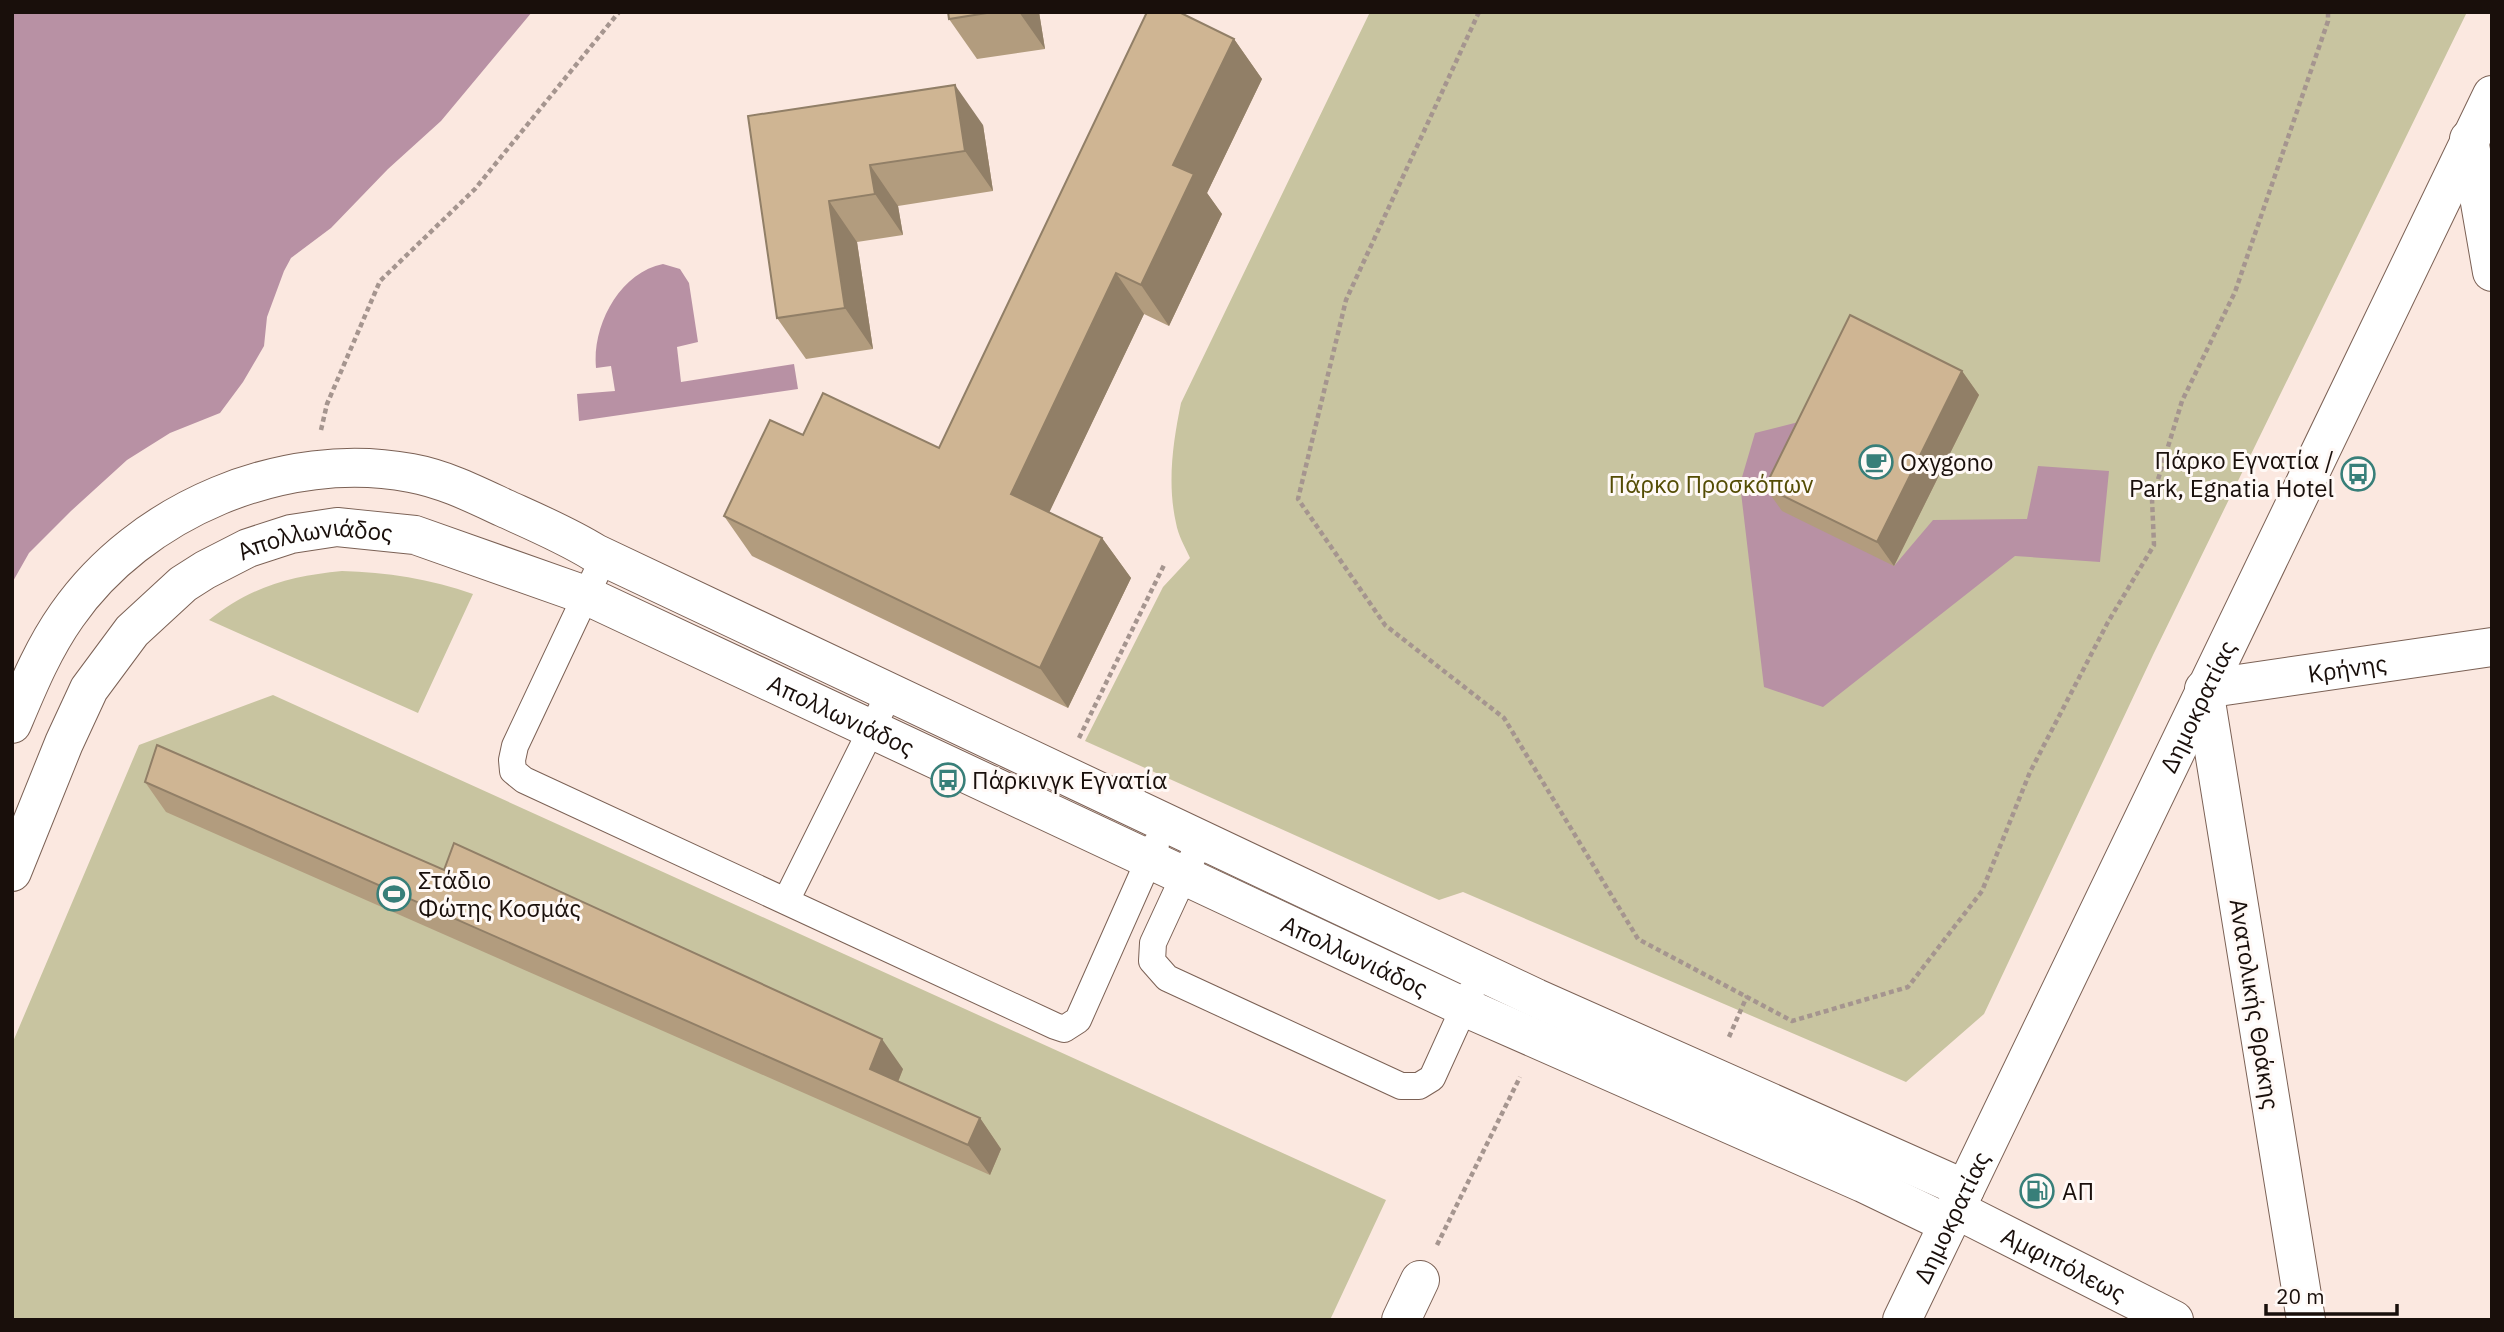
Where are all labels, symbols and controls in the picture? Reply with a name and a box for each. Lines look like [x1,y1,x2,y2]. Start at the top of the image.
cafe icon: Oxygono [1857,443,1895,481]
place label: Πάρκο Εγνατία / Park, Egnatia Hotel [2129,444,2334,504]
place label: Oxygono [1900,446,1993,478]
bus stop icon: Πάρκο Εγνατία / Park, Egnatia Hotel [2339,455,2377,493]
park label: Πάρκο Προσκόπων [1609,468,1813,500]
street label: Απολλωνιάδος [231,511,394,567]
street label: Δημοκρατίας [2152,635,2243,778]
street label: Κρήνης [2306,647,2389,690]
street label: Απολλωνιάδος [763,667,920,763]
bus stop icon: Πάρκινγκ Εγνατία [929,761,967,799]
place label: Πάρκινγκ Εγνατία [972,764,1167,796]
place label: Στάδιο Φώτης Κοσμάς [418,864,581,924]
sports icon: Στάδιο Φώτης Κοσμάς [375,875,413,913]
street label: Ανατολικής Θράκης [2223,896,2287,1112]
street label: Απολλωνιάδος [1276,908,1433,1004]
street label: Δημοκρατίας [1906,1146,1997,1289]
fuel station icon: ΑΠ [2018,1172,2056,1210]
place label: ΑΠ [2062,1175,2094,1207]
street label: Αμφιπόλεως [1996,1219,2131,1309]
scale bar [2266,1272,2397,1316]
text: 20 m [2276,1282,2325,1310]

